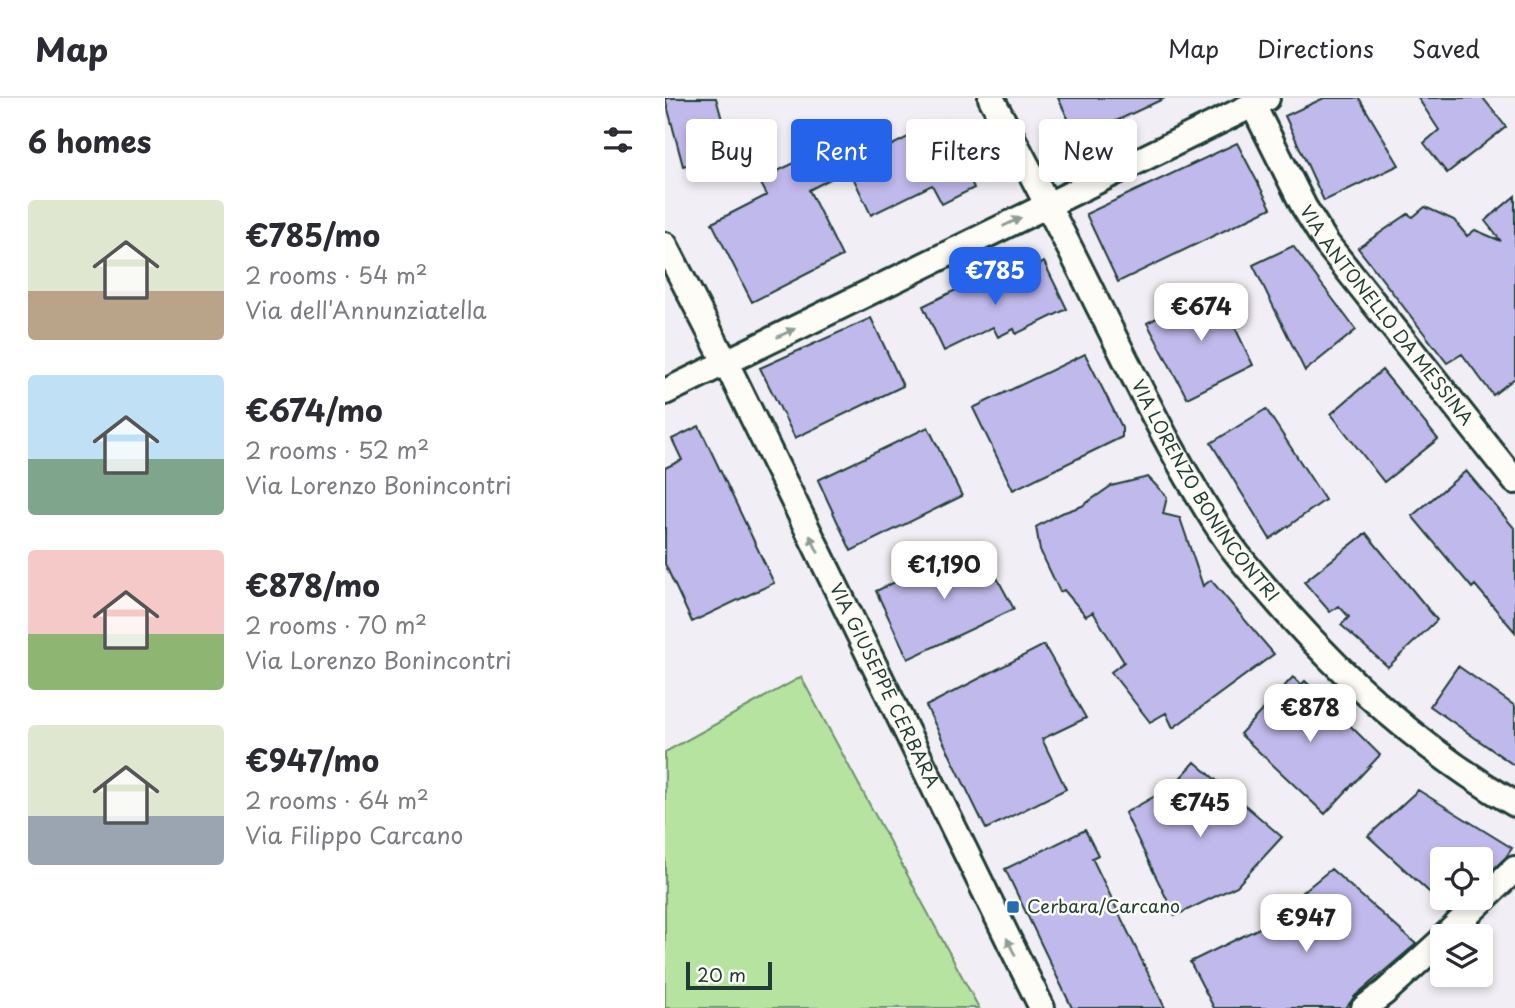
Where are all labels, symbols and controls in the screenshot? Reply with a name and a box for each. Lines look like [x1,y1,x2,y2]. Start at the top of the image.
text: Map [35,23,108,73]
text: Map [1168,30,1219,66]
text: Directions [1257,30,1374,66]
text: Saved [1412,30,1480,66]
text: 6 homes [28,118,151,163]
chip: Buy [686,119,777,182]
chip: Rent [791,119,892,182]
chip: Filters [906,119,1025,182]
chip: New [1039,119,1137,182]
icon: filters [599,121,637,159]
street label: VIA ANTONELLO DA MESSINA [1294,199,1481,430]
text: €785/mo [245,212,380,257]
one-way arrow [1002,216,1022,227]
icon: home [84,228,168,312]
pin: €785 [954,248,1036,307]
text: €785 [965,252,1025,287]
text: 2 rooms · 54 m² [245,257,428,292]
pin: €674 [1160,284,1242,343]
text: €674 [1170,288,1232,323]
text: Via dell'Annunziatella [245,292,486,327]
one-way arrow [776,327,796,338]
street label: VIA LORENZO BONINCONTRI [1126,374,1286,607]
text: €674/mo [245,387,383,432]
icon: home [84,403,168,487]
text: 2 rooms · 52 m² [245,432,429,467]
text: Via Lorenzo Bonincontri [245,467,512,502]
one-way arrow [809,534,820,554]
pin: €1,190 [887,542,1001,601]
text: €1,190 [907,546,981,581]
text: €878/mo [245,562,380,607]
icon: home [84,578,168,662]
street label: VIA GIUSEPPE CERBARA [824,578,947,792]
text: 2 rooms · 70 m² [245,607,427,642]
text: Via Lorenzo Bonincontri [245,642,512,677]
pin: €878 [1269,684,1351,744]
text: €878 [1280,689,1340,724]
text: €947/mo [245,737,379,782]
icon: home [84,753,168,837]
pin: €745 [1159,780,1241,839]
text: 2 rooms · 64 m² [245,782,429,817]
text: €745 [1170,784,1230,819]
text: Via Filippo Carcano [245,817,463,852]
map controls [1430,847,1493,987]
button: locate [1430,847,1493,910]
place label: Cerbara/Carcano [1027,892,1180,919]
pin: €947 [1265,894,1347,954]
marker: Cerbara/Carcano [1005,899,1021,915]
text: €947 [1276,899,1336,934]
button: layers [1430,924,1493,987]
one-way arrow [1006,937,1017,957]
scale bar [686,959,772,991]
text: 20 m [697,960,746,988]

